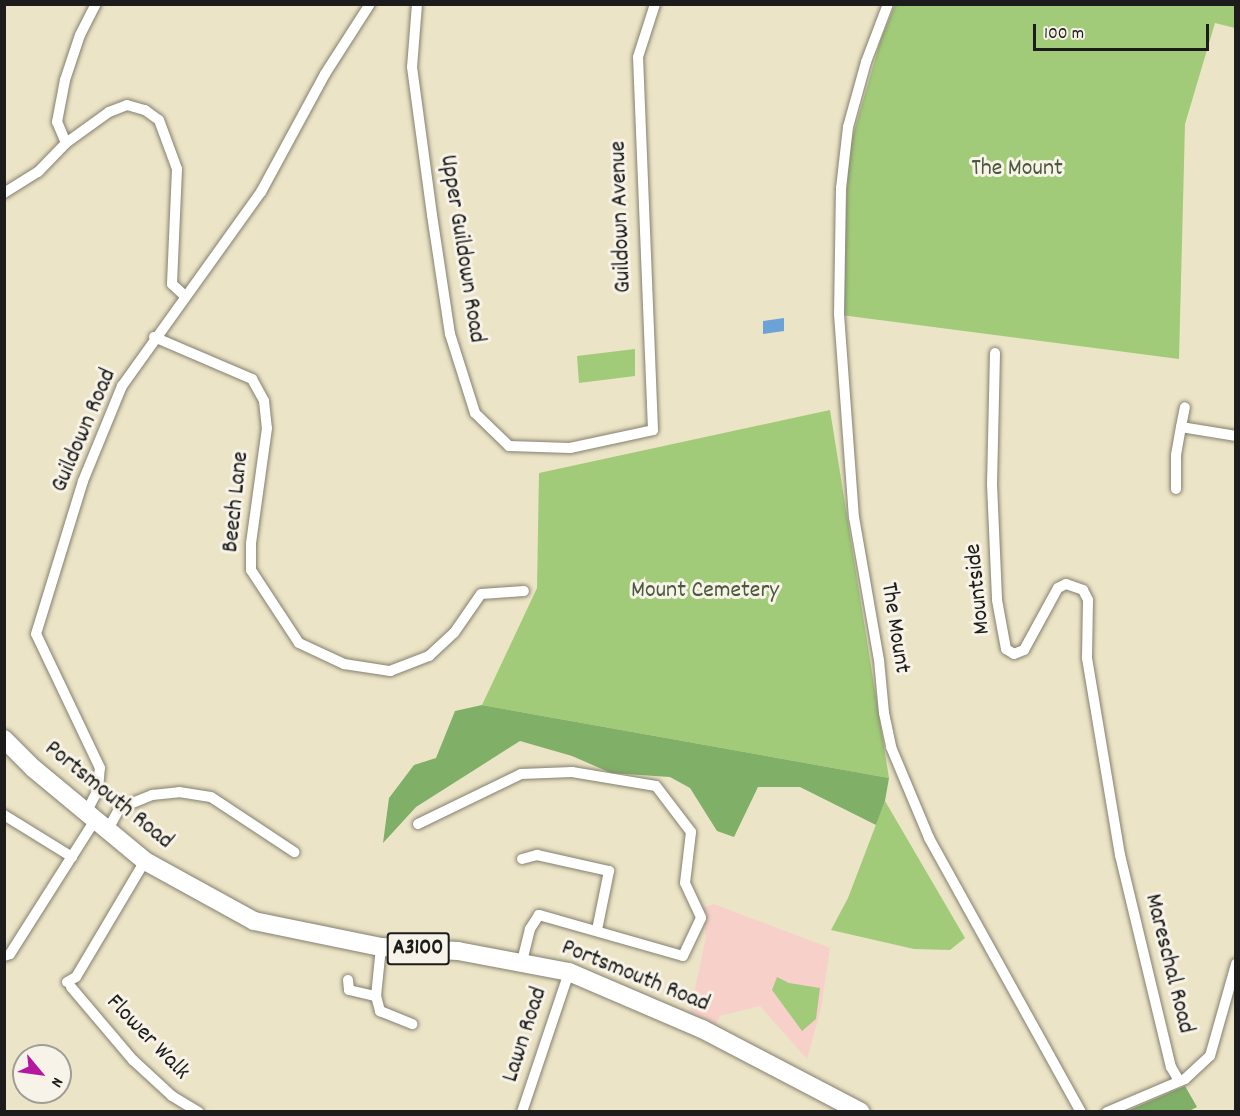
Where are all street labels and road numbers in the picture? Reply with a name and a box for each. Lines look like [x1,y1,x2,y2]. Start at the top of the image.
street label: Guildown Avenue [605,140,639,294]
street label: Upper Guildown Road [432,153,490,345]
street label: Guildown Road [46,365,124,497]
street label: Beech Lane [217,450,257,554]
street label: Mountside [960,542,998,636]
street label: The Mount [873,580,915,676]
street label: Portsmouth Road [38,735,178,857]
street label: Mareschal Road [1137,891,1199,1037]
road number: A3100 [386,930,450,968]
street label: Portsmouth Road [557,934,713,1020]
street label: Lawn Road [497,984,555,1086]
street label: Flower Walk [99,989,195,1087]

